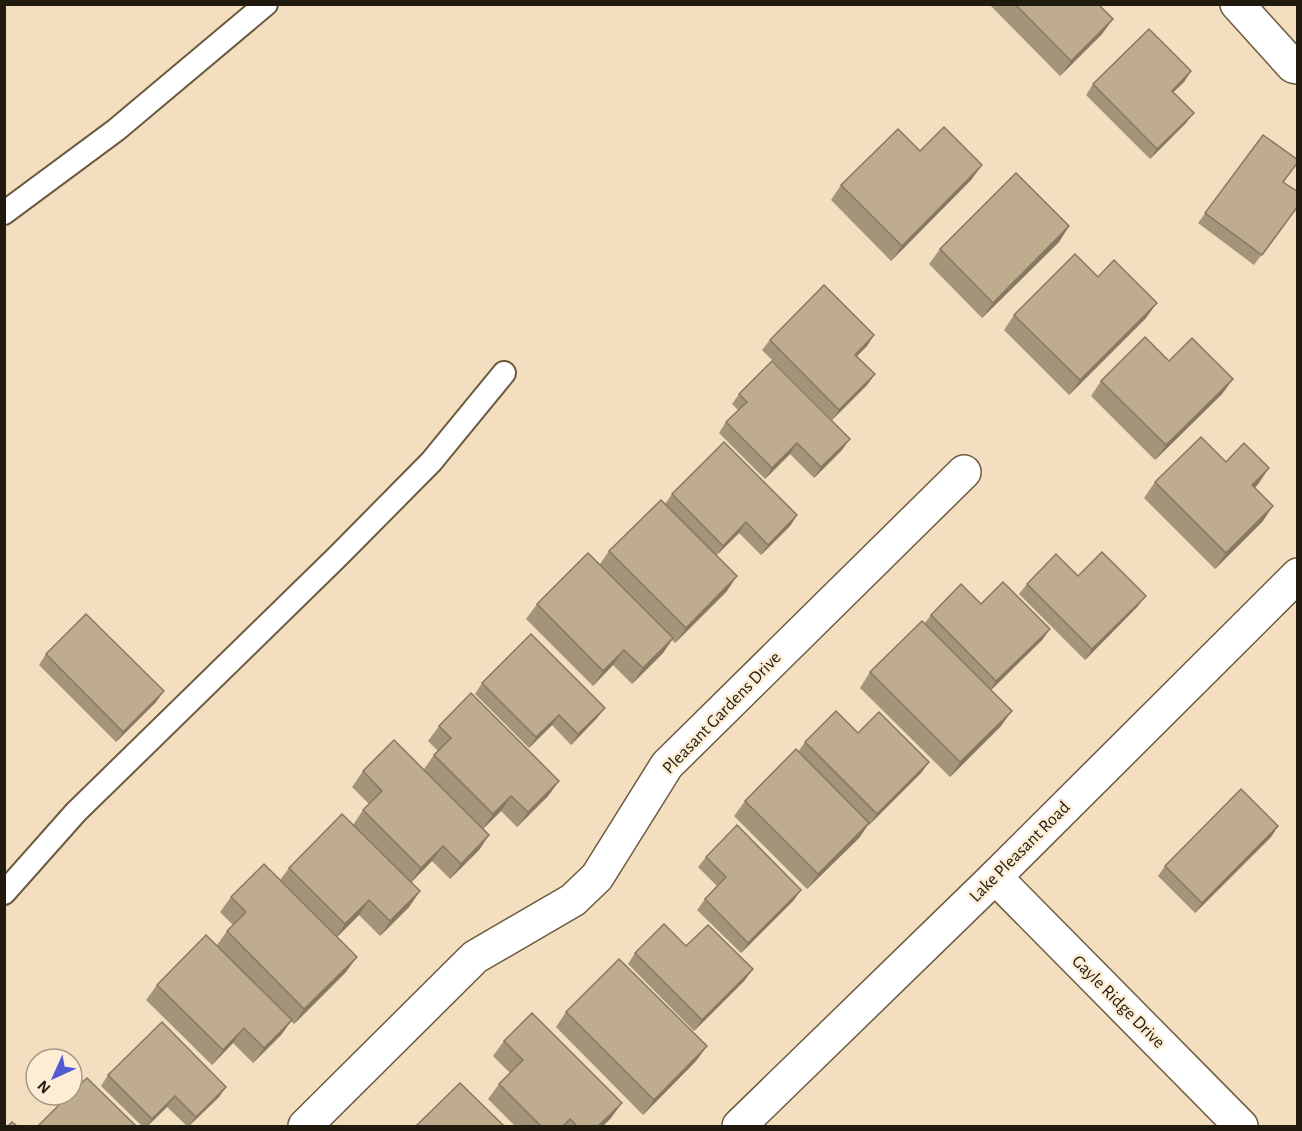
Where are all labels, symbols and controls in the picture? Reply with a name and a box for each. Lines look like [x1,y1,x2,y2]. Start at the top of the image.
street label: Pleasant Gardens Drive [659,649,785,777]
street label: Lake Pleasant Road [966,798,1074,906]
street label: Gayle Ridge Drive [1068,952,1168,1052]
north arrow [24,1047,84,1107]
text: N [35,1077,54,1096]

